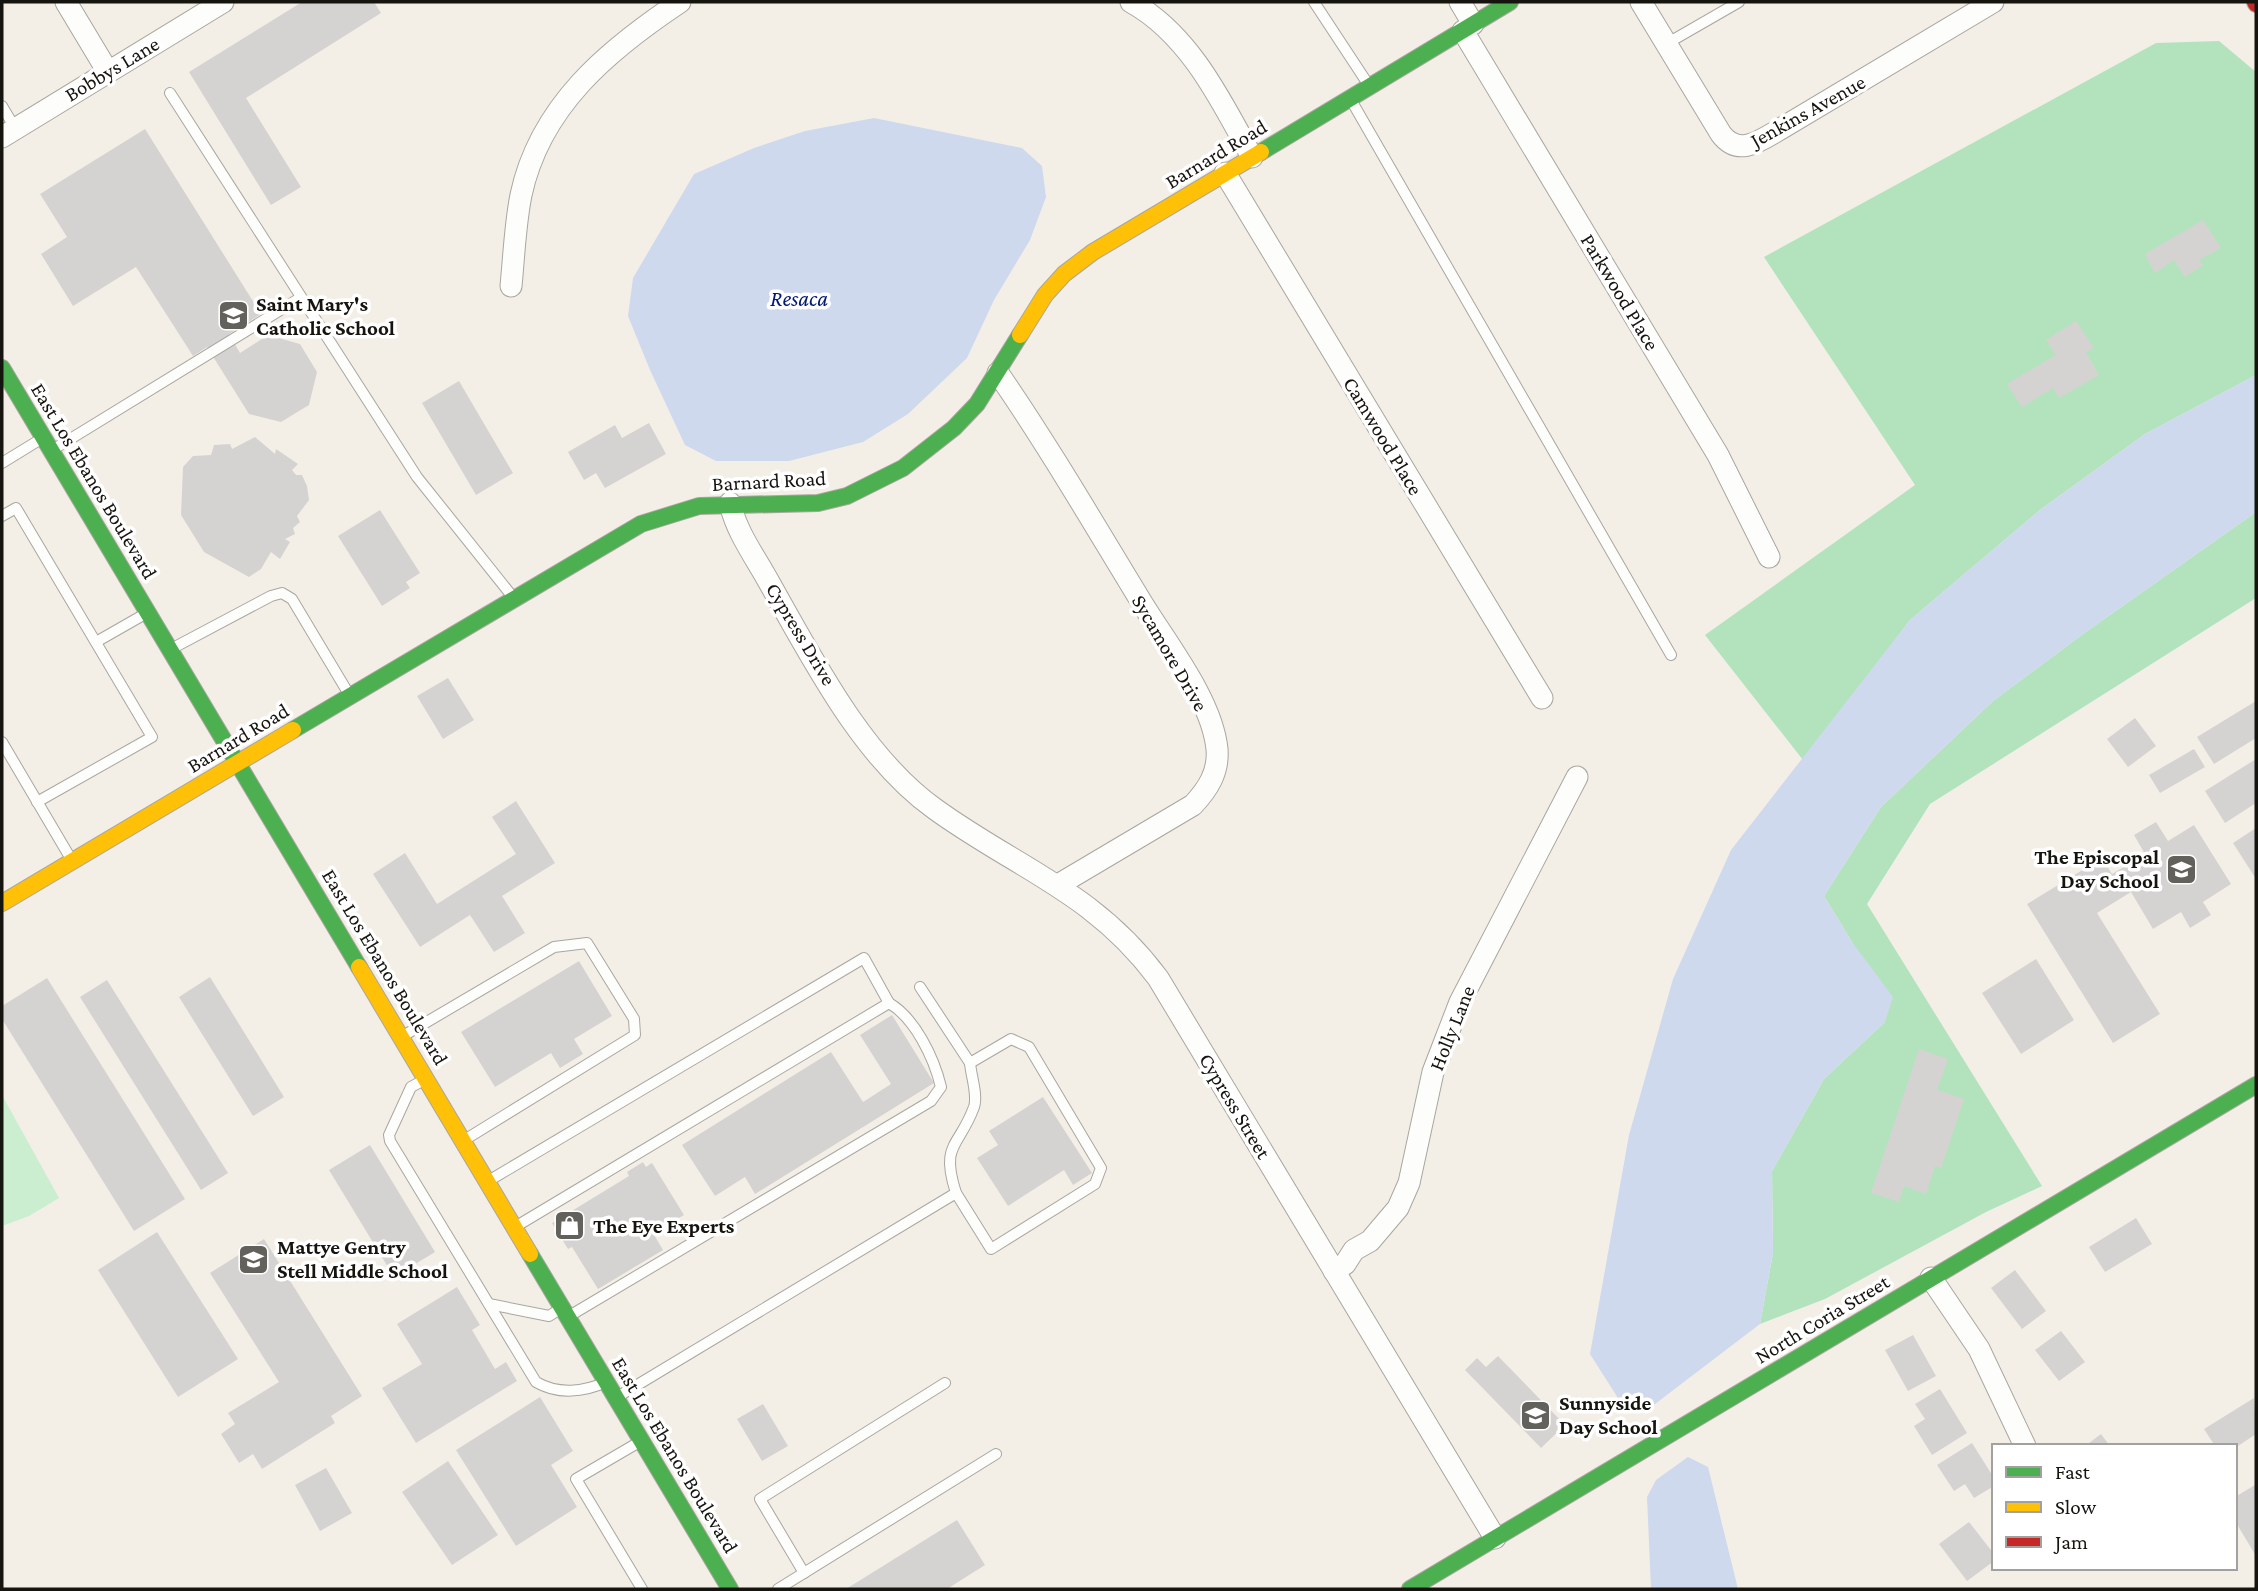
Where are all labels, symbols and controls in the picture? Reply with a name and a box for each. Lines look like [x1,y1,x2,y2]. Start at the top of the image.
street label: Bobbys Lane [60,31,164,107]
street label: Jenkins Avenue [1745,70,1870,153]
street label: Barnard Road [1161,114,1271,194]
street label: Parkwood Place [1576,229,1664,355]
water label: Resaca [770,285,828,311]
place label: Saint Mary's Catholic School [256,292,395,340]
school or university icon: Saint Mary's Catholic School [216,299,250,333]
street label: Camwood Place [1338,373,1428,499]
street label: East Los Ebanos Boulevard [26,379,162,583]
street label: Barnard Road [711,466,827,496]
street label: Cypress Drive [761,578,841,690]
street label: Sycamore Drive [1127,590,1213,716]
street label: Barnard Road [183,698,293,778]
place label: The Episcopal Day School [2034,845,2159,893]
school or university icon: The Episcopal Day School [2165,852,2199,886]
street label: East Los Ebanos Boulevard [317,865,453,1069]
street label: Holly Lane [1424,982,1480,1074]
street label: Cypress Street [1194,1049,1276,1164]
shop icon: The Eye Experts [553,1209,587,1243]
place label: The Eye Experts [593,1214,735,1238]
place label: Mattye Gentry Stell Middle School [277,1235,448,1283]
school or university icon: Mattye Gentry Stell Middle School [237,1242,271,1276]
street label: North Coria Street [1751,1269,1894,1368]
street label: East Los Ebanos Boulevard [607,1353,743,1557]
place label: Sunnyside Day School [1559,1391,1658,1439]
school or university icon: Sunnyside Day School [1519,1398,1553,1432]
legend [1992,1444,2237,1570]
text: Fast [2055,1460,2091,1484]
text: Slow [2055,1495,2097,1519]
text: Jam [2053,1530,2088,1554]

